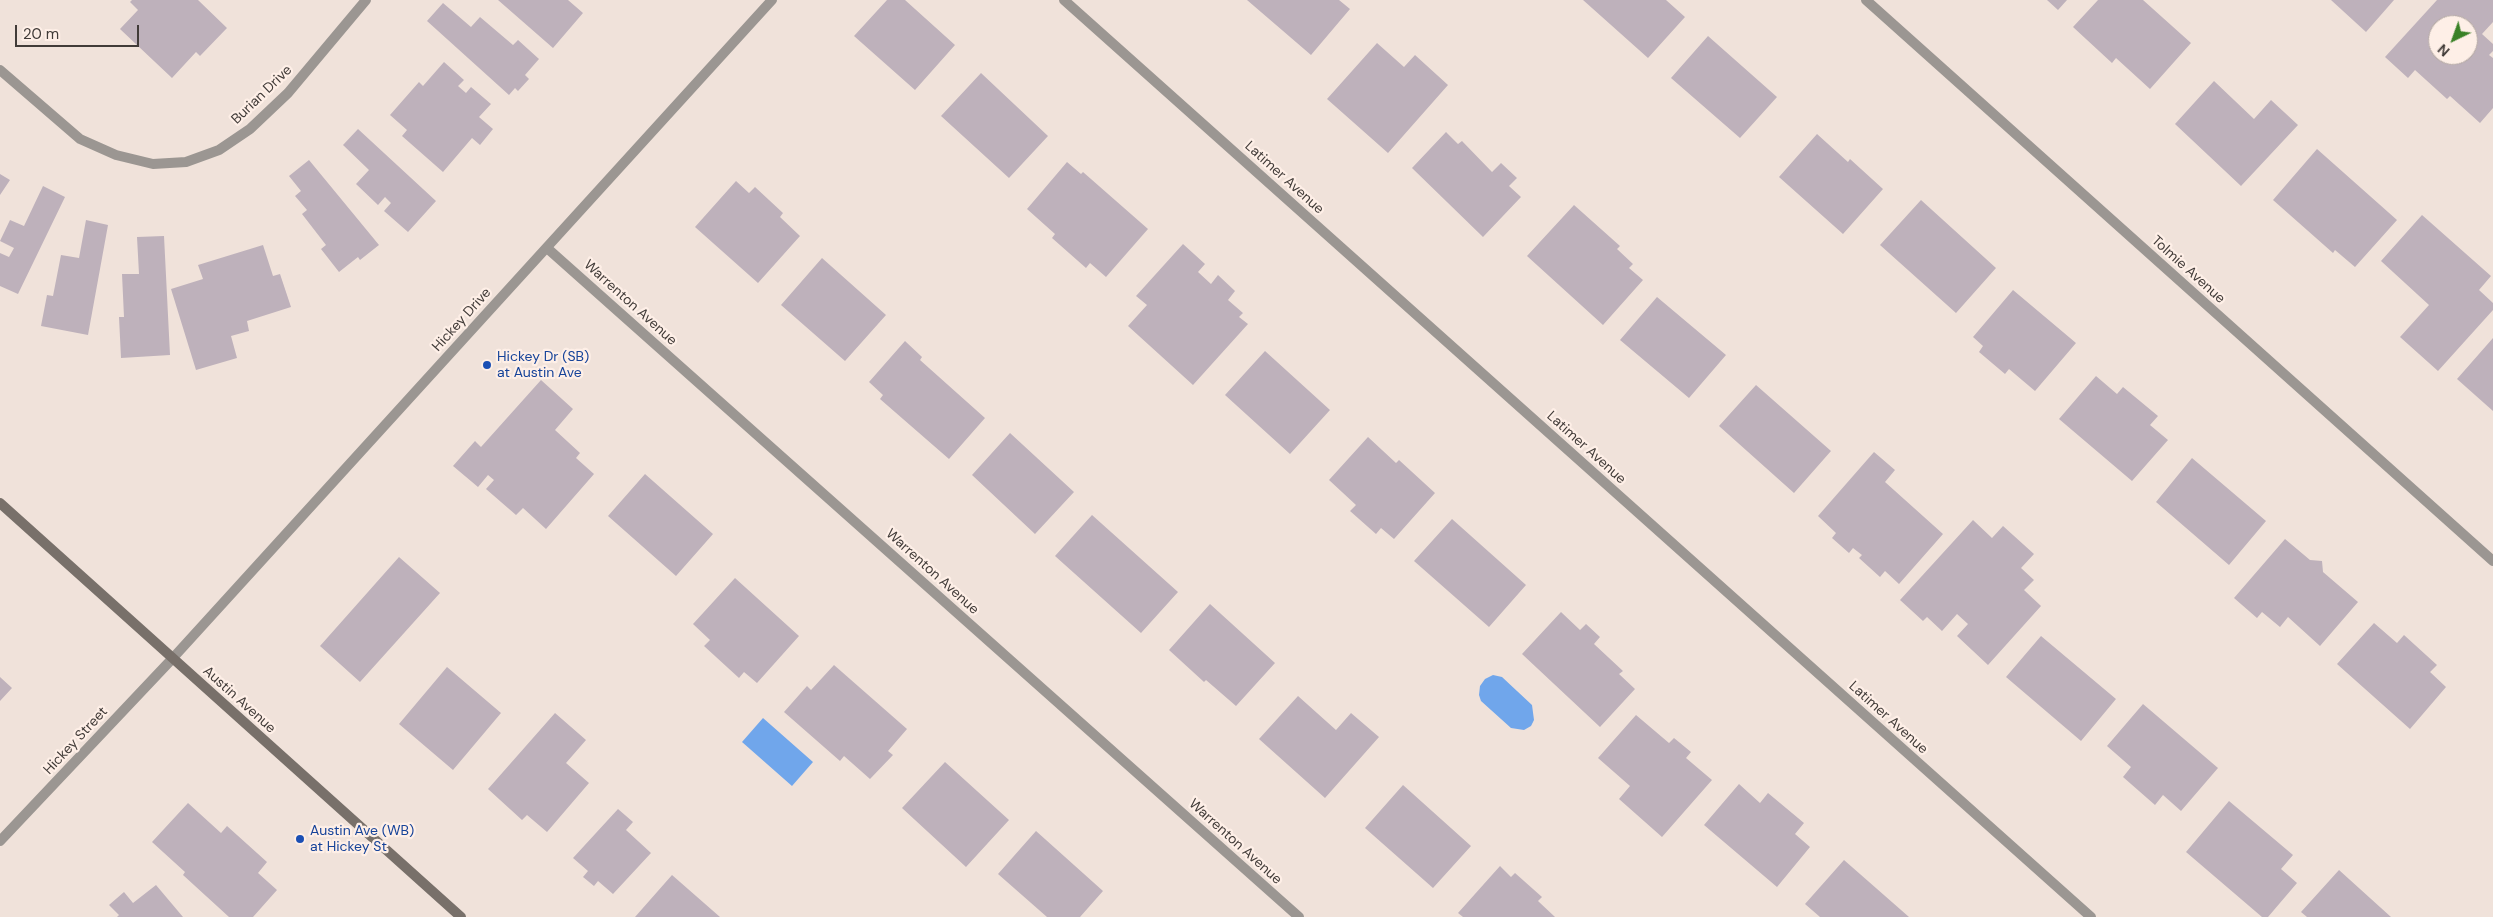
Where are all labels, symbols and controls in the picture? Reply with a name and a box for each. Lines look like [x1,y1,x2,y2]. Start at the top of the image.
scale bar [18,15,141,47]
north arrow [2428,15,2478,65]
text: 20 m [23,24,59,44]
text: N [2434,40,2453,61]
street label: Burian Drive [228,62,296,128]
street label: Latimer Avenue [1241,138,1327,218]
street label: Tolmie Avenue [2148,233,2228,307]
street label: Warrenton Avenue [580,257,680,349]
street label: Hickey Drive [429,285,495,355]
place label: Hickey Dr (SB) at Austin Ave [497,349,589,382]
marker: Hickey Dr (SB) at Austin Ave [481,359,493,371]
street label: Latimer Avenue [1543,408,1629,488]
street label: Warrenton Avenue [882,526,982,618]
street label: Austin Avenue [199,663,279,737]
street label: Latimer Avenue [1845,678,1931,758]
street label: Hickey Street [40,704,112,778]
street label: Warrenton Avenue [1185,796,1285,888]
place label: Austin Ave (WB) at Hickey St [310,823,414,856]
marker: Austin Ave (WB) at Hickey St [294,833,306,845]

